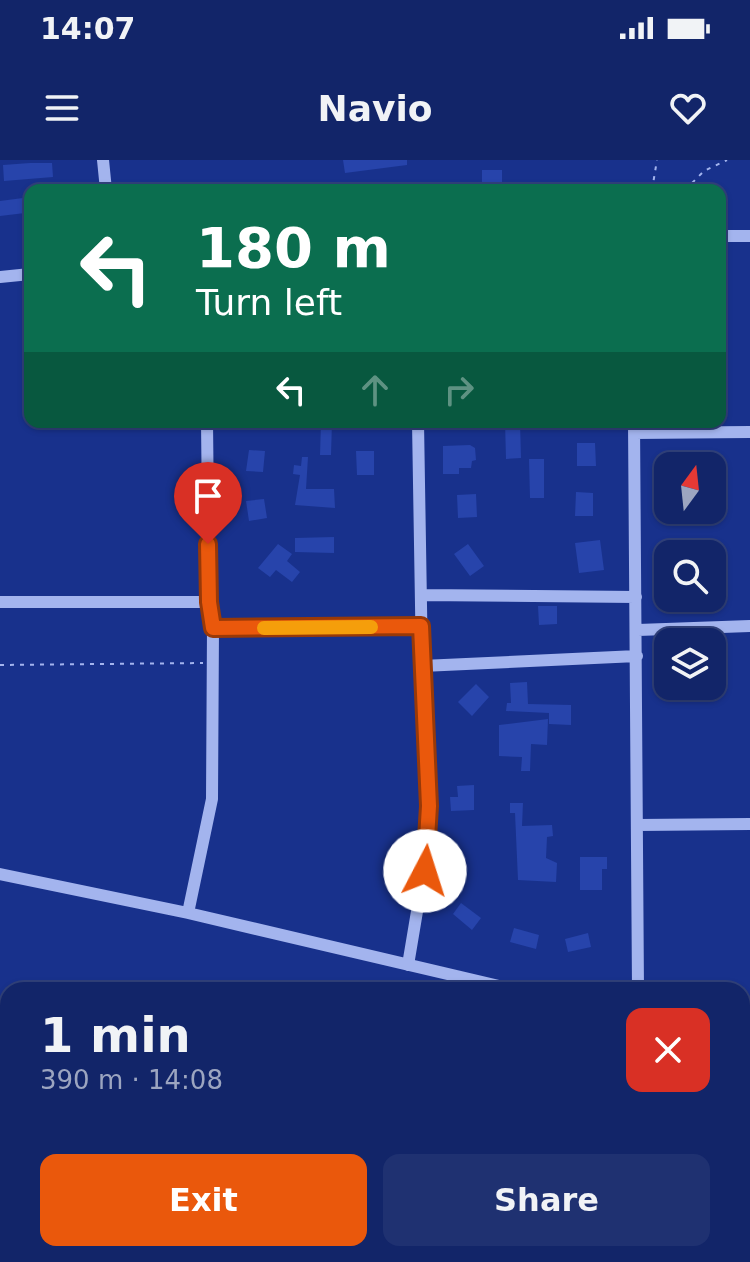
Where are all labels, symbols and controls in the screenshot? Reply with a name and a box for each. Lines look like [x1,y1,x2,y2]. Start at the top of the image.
text: 14:07 [40,11,136,46]
icon: menu [40,86,84,130]
icon: heart [666,86,710,130]
text: Navio [318,88,432,129]
text: 180 m [196,215,391,280]
icon: left [64,216,168,320]
text: Turn left [196,282,342,323]
icon: left [269,368,313,412]
icon: ahead [353,368,397,412]
icon: right [437,368,481,412]
north arrow [654,452,726,524]
map controls [654,452,726,700]
pin [174,462,242,544]
icon: arrive [186,474,230,518]
button: search [654,540,726,612]
button: layers [654,628,726,700]
position arrow [383,829,467,913]
text: 1 min [40,1007,191,1063]
button: close [626,1008,710,1092]
text: 390 m · 14:08 [40,1065,223,1095]
button: Exit [40,1154,367,1246]
button: Share [383,1154,710,1246]

